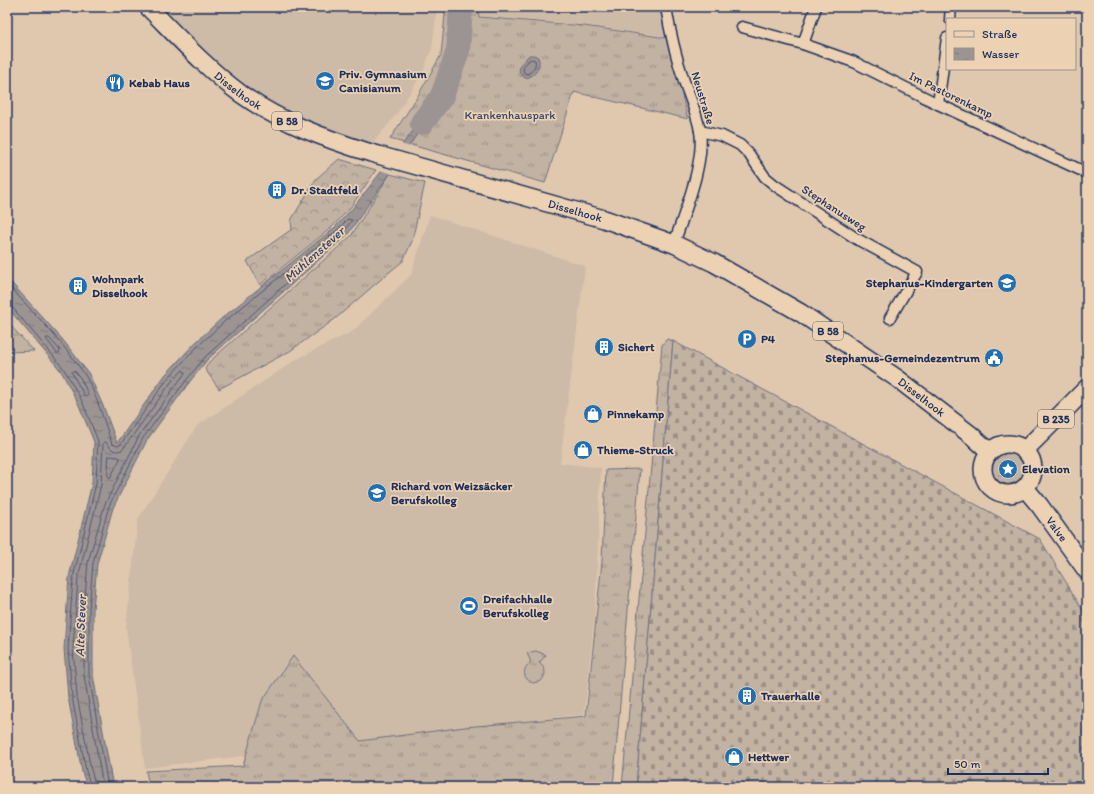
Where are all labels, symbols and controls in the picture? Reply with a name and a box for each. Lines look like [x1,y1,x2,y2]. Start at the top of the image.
legend [946,18,1076,70]
text: Straße [982,27,1017,41]
text: Wasser [982,47,1019,61]
place label: Priv. Gymnasium Canisianum [339,67,428,95]
street label: Disselhook [211,68,264,113]
street label: Im Pastorenkamp [907,69,995,121]
school or university icon: Priv. Gymnasium Canisianum [314,70,336,92]
street label: Neustraße [688,70,718,126]
restaurant icon: Kebab Haus [104,72,126,94]
place label: Kebab Haus [129,76,191,90]
park label: Krankenhauspark [464,108,556,122]
road number: B 58 [272,112,302,130]
building icon: Dr. Stadtfeld [266,179,288,201]
street label: Stephanusweg [799,182,870,234]
place label: Dr. Stadtfeld [291,183,359,197]
street label: Disselhook [546,196,604,225]
water label: Mühlenstever [281,222,349,285]
place label: Wohnpark Disselhook [92,272,148,300]
school or university icon: Stephanus-Kindergarten [996,272,1018,294]
building icon: Wohnpark Disselhook [67,275,89,297]
place label: Stephanus-Kindergarten [866,276,993,291]
road number: B 58 [813,322,843,340]
parking icon: P4 [736,328,758,350]
place label: P4 [761,332,776,346]
building icon: Sichert [593,336,615,358]
place label: Sichert [618,340,655,354]
public building icon: Stephanus-Gemeindezentrum [983,347,1005,369]
place label: Stephanus-Gemeindezentrum [825,351,981,366]
street label: Disselhook [895,375,948,420]
shop icon: Pinnekamp [582,403,604,425]
place label: Pinnekamp [607,407,664,422]
road number: B 235 [1038,410,1074,428]
shop icon: Thieme-Struck [572,439,594,461]
place label: Thieme-Struck [596,443,674,457]
place icon: Elevation [997,458,1019,480]
place label: Elevation [1022,462,1070,476]
place label: Richard von Weizsäcker Berufskolleg [391,479,513,508]
school or university icon: Richard von Weizsäcker Berufskolleg [366,482,388,504]
street label: Valve [1043,514,1071,545]
place label: Dreifachhalle Berufskolleg [483,592,553,621]
water label: Alte Stever [72,593,89,657]
sports icon: Dreifachhalle Berufskolleg [458,595,480,617]
building icon: Trauerhalle [736,685,758,707]
place label: Trauerhalle [760,689,820,703]
shop icon: Hettwer [723,746,745,768]
place label: Hettwer [748,750,789,764]
scale bar [948,750,1048,776]
text: 50 m [954,757,980,771]

